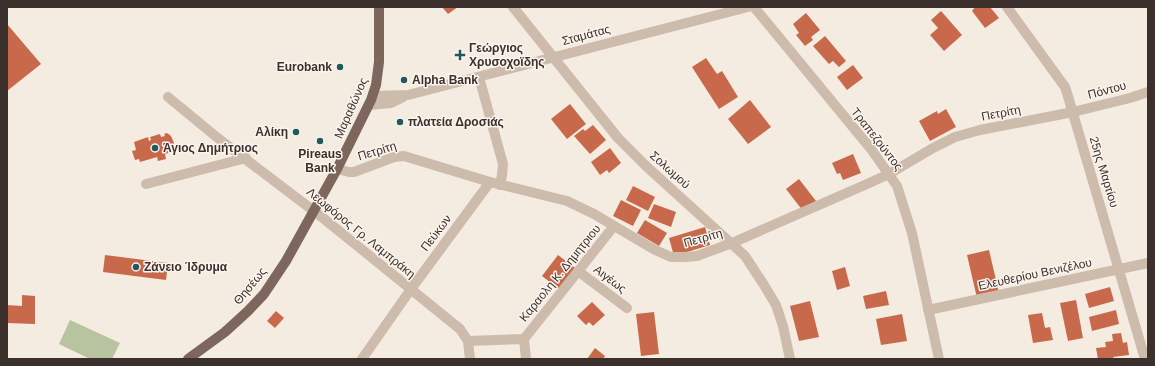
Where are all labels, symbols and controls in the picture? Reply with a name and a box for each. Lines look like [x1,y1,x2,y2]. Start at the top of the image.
street label: Σταμάτας [560,22,612,48]
place label: Γεώργιος Χρυσοχοϊδης [469,41,545,69]
marker: Γεώργιος Χρυσοχοϊδης [454,49,466,61]
place label: Eurobank [277,60,332,74]
marker: Eurobank [335,62,345,72]
place label: Alpha Bank [412,73,478,87]
street label: Μαραθώνος [331,75,371,141]
marker: Alpha Bank [399,75,409,85]
street label: Πόντου [1086,78,1128,102]
street label: Πετρίτη [980,102,1022,124]
street label: Τραπεζούντος [848,105,906,173]
place label: πλατεία Δροσιάς [408,115,504,129]
marker: πλατεία Δροσιάς [395,117,405,127]
place label: Αλίκη [255,125,288,139]
marker: Αλίκη [291,127,301,137]
street label: 25ης Μαρτίου [1087,135,1121,209]
marker: Pireaus Bank [315,136,325,146]
street label: Πετρίτη [356,139,398,163]
place label: Άγιος Δημήτριος [163,141,258,155]
marker: Άγιος Δημήτριος [150,143,160,153]
place label: Pireaus Bank [298,147,342,175]
street label: Σολωμού [647,148,693,192]
street label: Λεωφόρος Γρ. Λαμπράκη [304,185,418,281]
street label: Πεύκων [418,212,454,254]
street label: Καραολη Κ. Δημητριου [517,222,603,324]
street label: Πετρίτη [682,226,724,250]
street label: Ελευθερίου Βενιζέλου [977,255,1093,293]
place label: Ζάνειο Ίδρυμα [144,260,228,274]
marker: Ζάνειο Ίδρυμα [131,262,141,272]
street label: Αιγέως [591,262,629,296]
street label: Θησέως [231,264,269,307]

